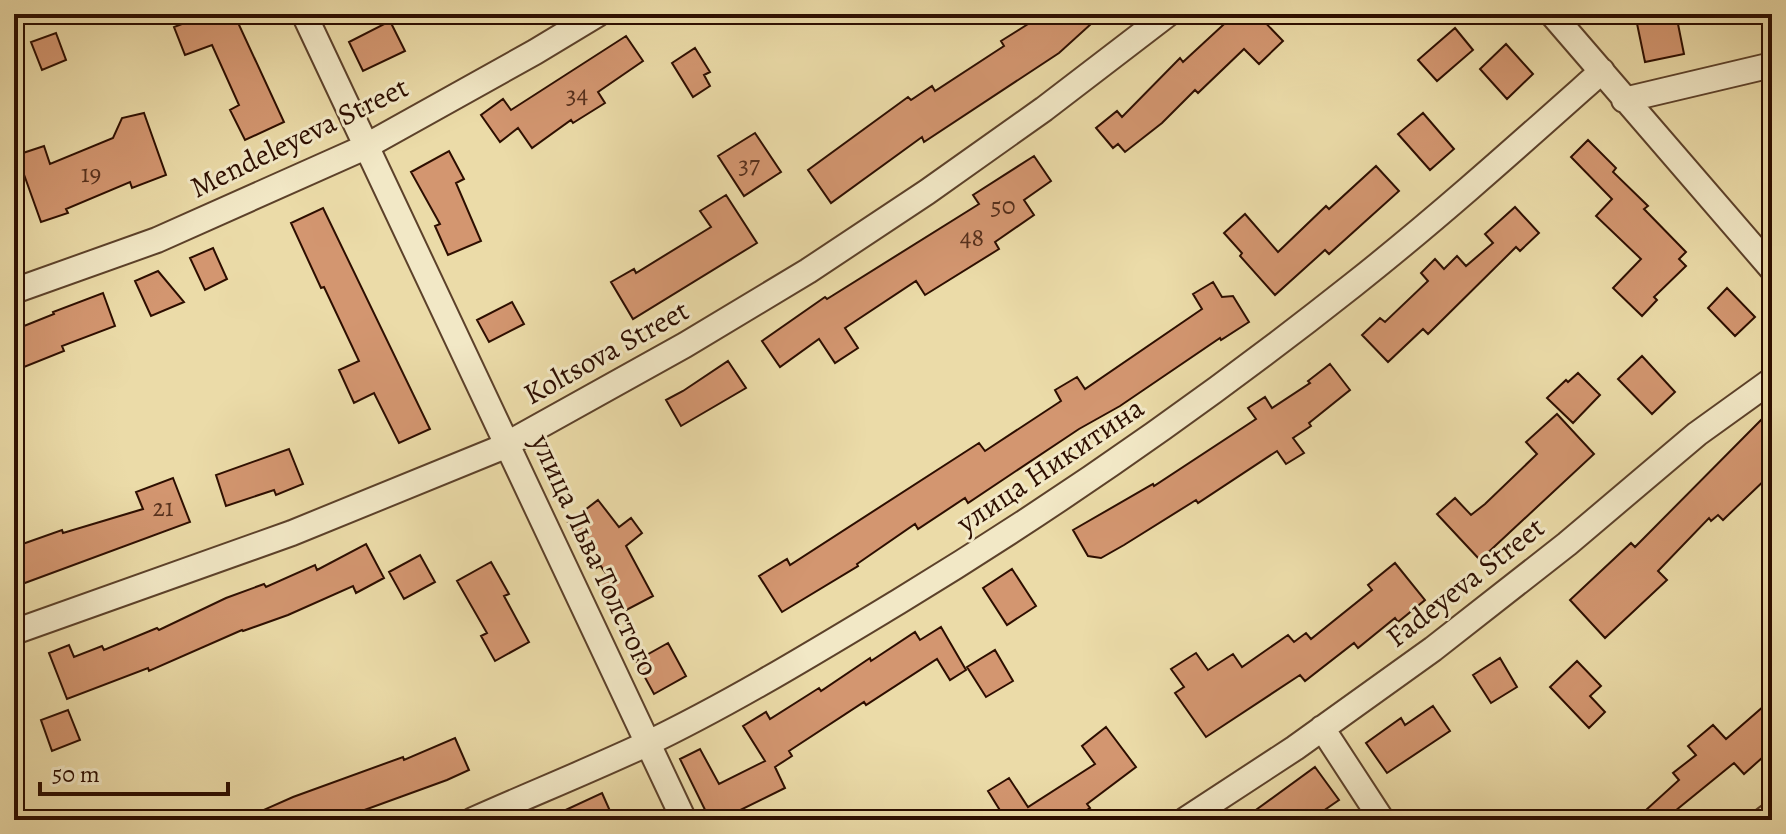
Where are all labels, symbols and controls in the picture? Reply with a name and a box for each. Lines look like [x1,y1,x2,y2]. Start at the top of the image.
street label: Mendeleyeva Street [183,67,415,207]
house number: 34 [566,77,589,112]
house number: 37 [738,147,760,182]
house number: 19 [81,156,101,191]
house number: 50 [990,188,1016,223]
house number: 48 [960,220,984,255]
street label: Koltsova Street [516,290,696,414]
street label: улица Никитина [948,387,1152,543]
street label: улица Льва Толстого [521,427,669,683]
house number: 21 [152,490,174,525]
street label: Fadeyeva Street [1378,508,1552,656]
scale bar [40,746,228,796]
text: 50 m [52,758,100,790]

